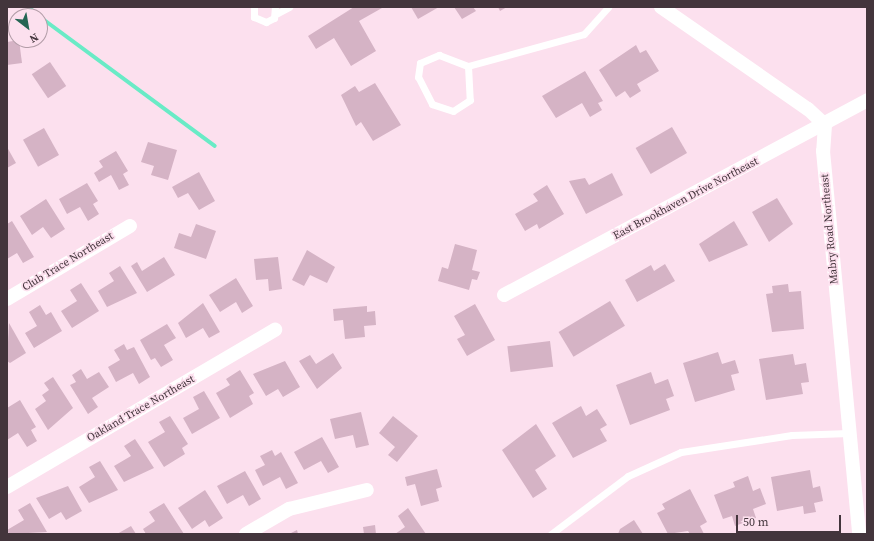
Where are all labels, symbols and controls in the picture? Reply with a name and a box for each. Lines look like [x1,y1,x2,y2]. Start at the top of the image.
north arrow [8,8,48,48]
text: N [27,29,41,46]
street label: East Brookhaven Drive Northeast [611,155,761,243]
street label: Mabry Road Northeast [819,173,841,285]
street label: Club Trace Northeast [20,230,116,294]
street label: Oakland Trace Northeast [85,373,197,445]
scale bar [738,507,843,533]
text: 50 m [743,514,769,530]

